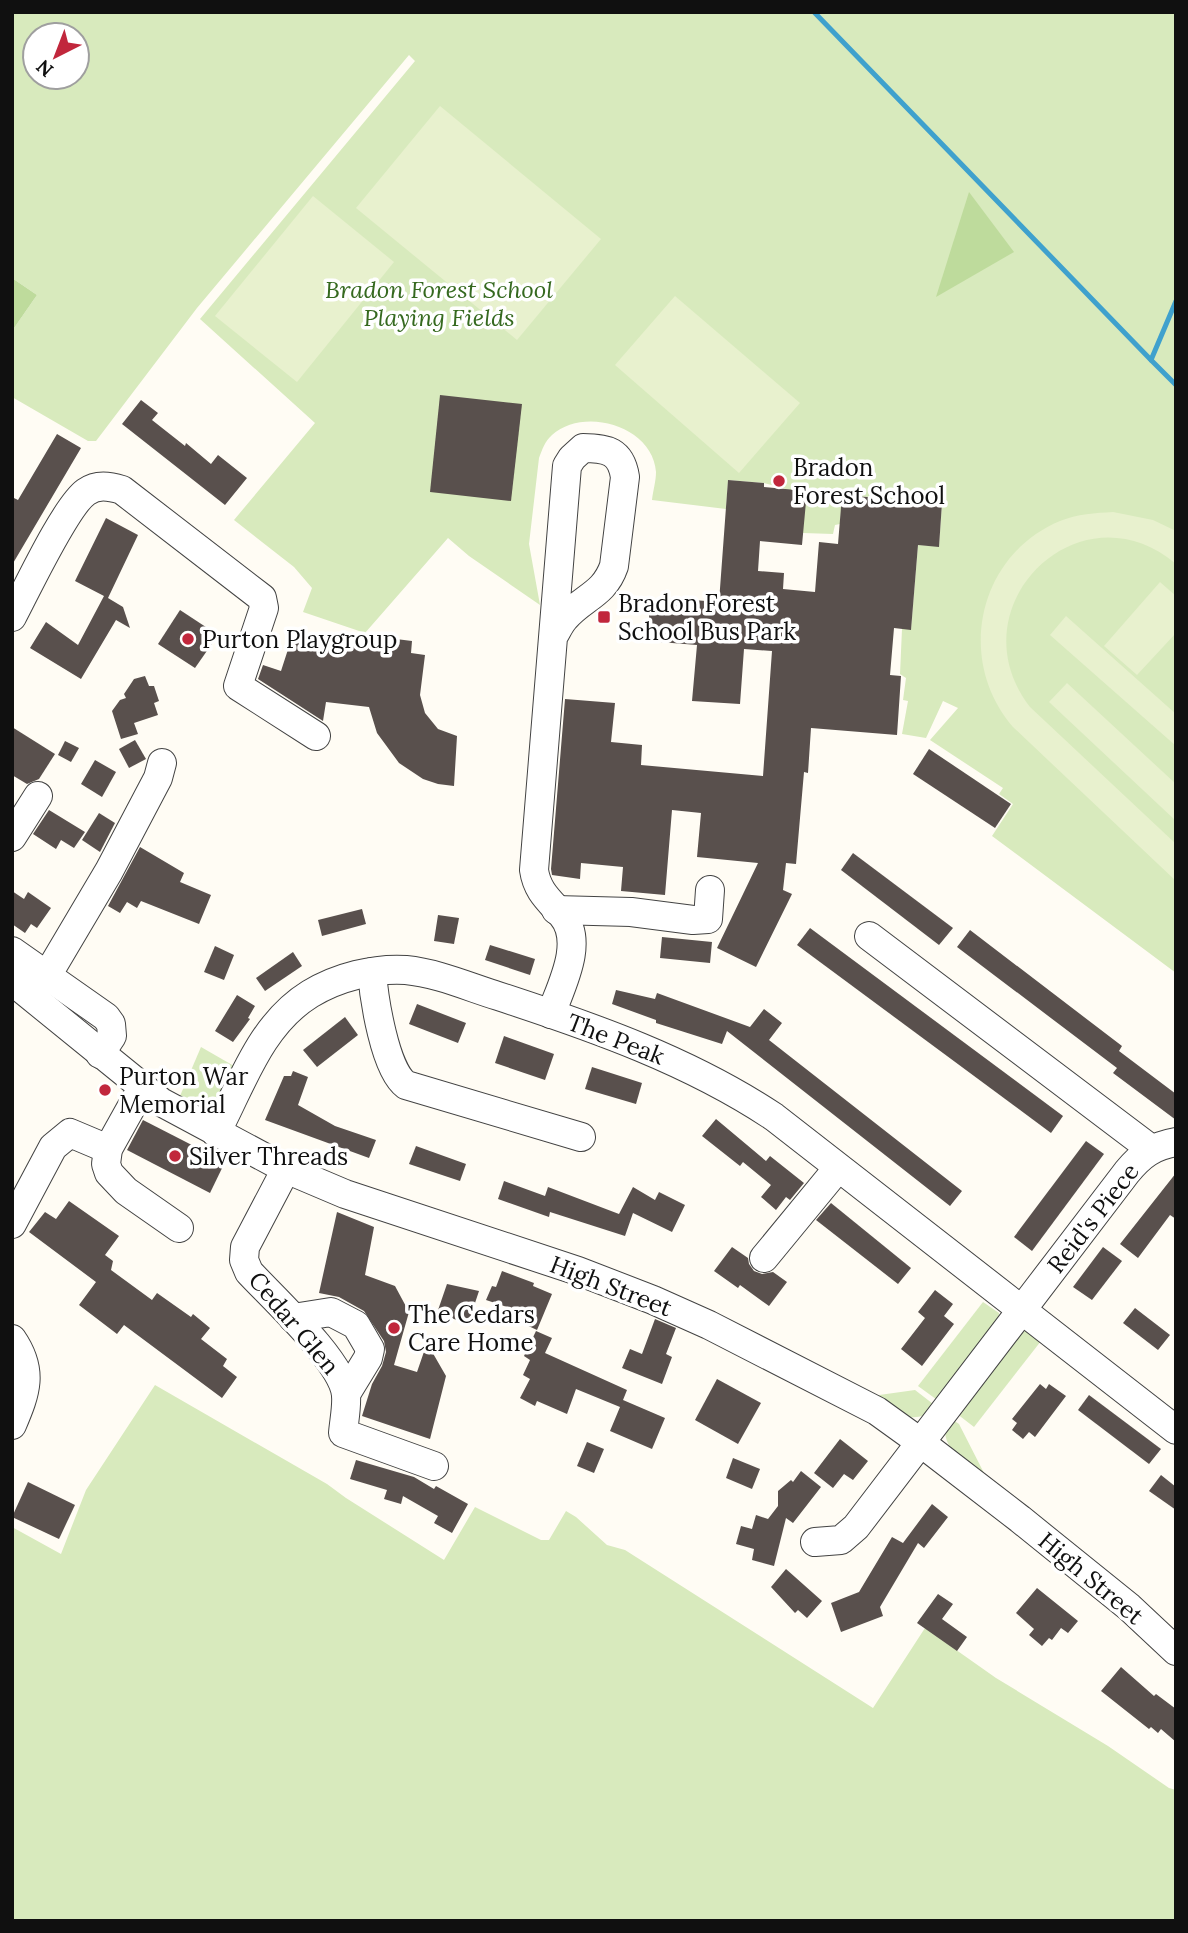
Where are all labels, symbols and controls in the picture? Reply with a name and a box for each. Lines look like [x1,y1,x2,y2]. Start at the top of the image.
north arrow [21,21,91,91]
text: N [31,55,58,82]
park label: Bradon Forest School Playing Fields [325,274,553,333]
place label: Bradon Forest School [793,452,945,511]
marker: Bradon Forest School [771,473,787,489]
place label: Bradon Forest School Bus Park [618,588,796,647]
marker: Bradon Forest School Bus Park [596,609,612,625]
place label: Purton Playgroup [202,624,397,655]
marker: Purton Playgroup [180,631,196,647]
street label: The Peak [563,1006,669,1072]
place label: Purton War Memorial [119,1061,249,1120]
marker: Purton War Memorial [97,1082,113,1098]
place label: Silver Threads [189,1141,348,1172]
marker: Silver Threads [167,1148,183,1164]
street label: Reid's Piece [1040,1157,1146,1279]
street label: High Street [546,1249,677,1324]
street label: Cedar Glen [242,1265,346,1381]
place label: The Cedars Care Home [408,1299,535,1358]
marker: The Cedars Care Home [386,1320,402,1336]
street label: High Street [1032,1525,1150,1631]

